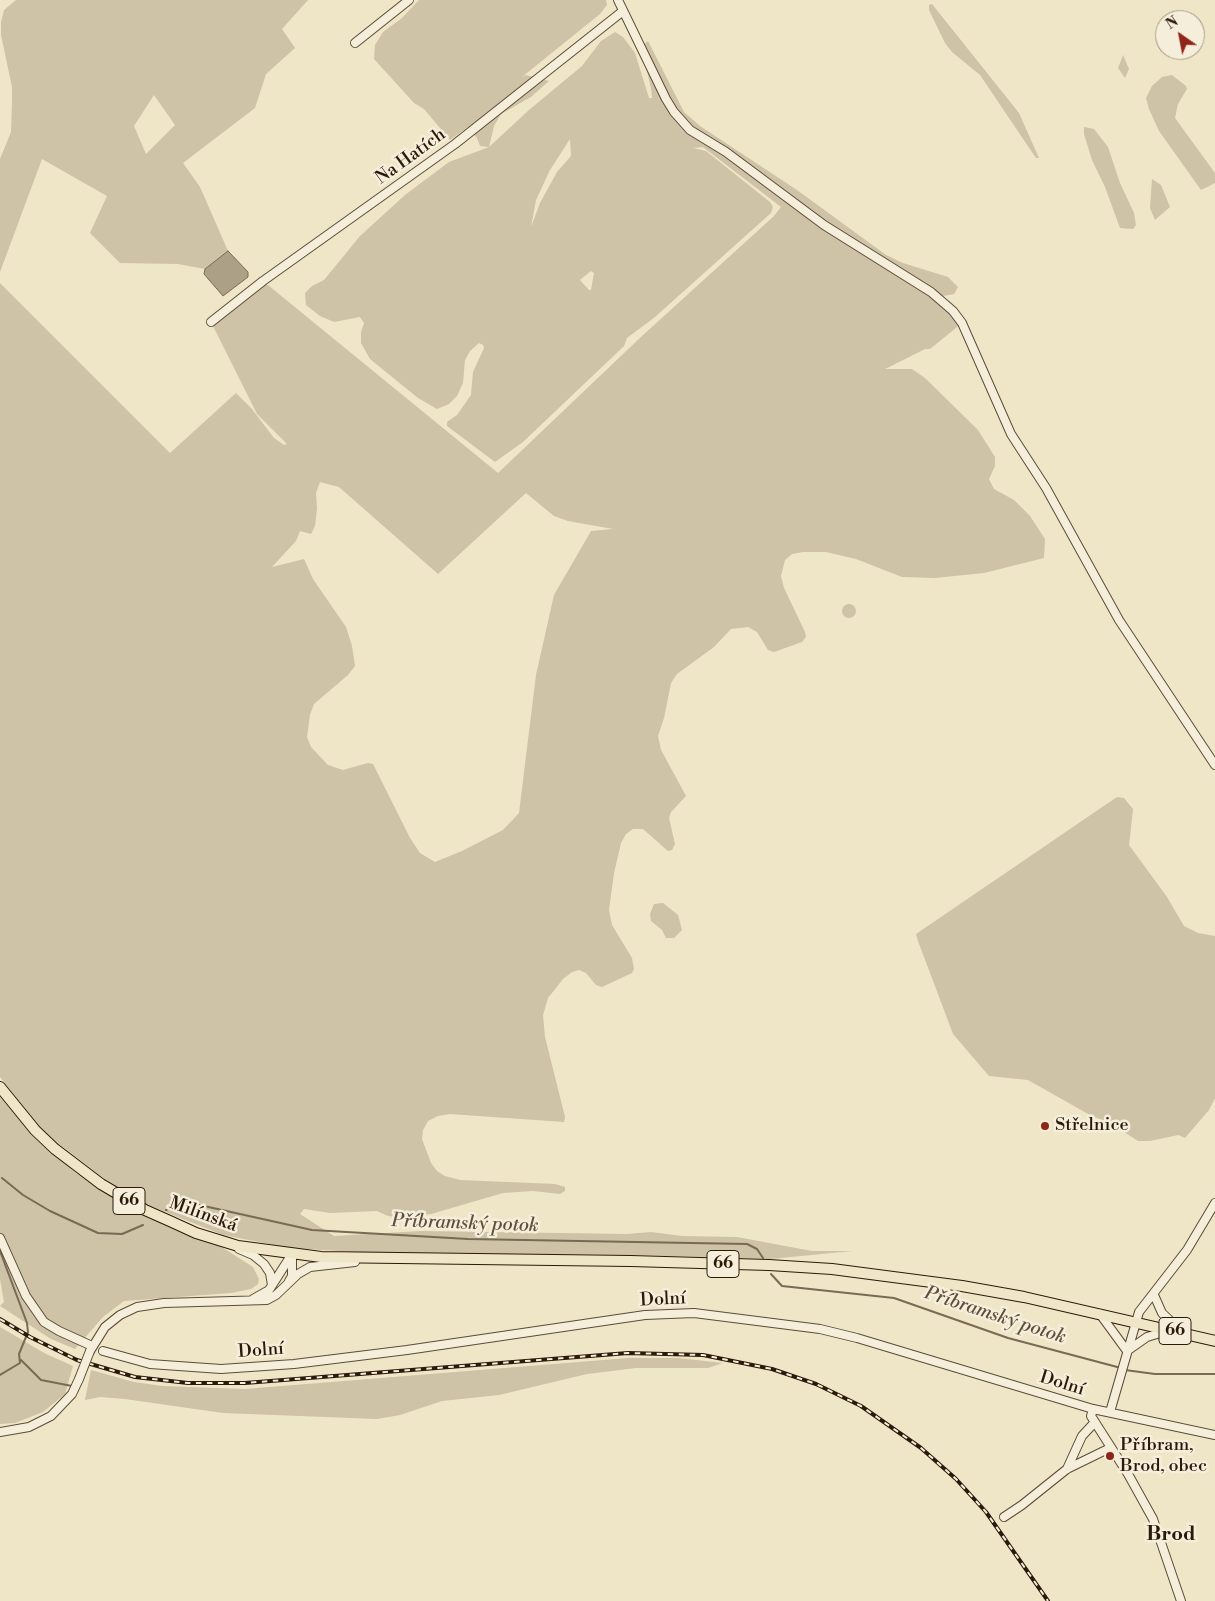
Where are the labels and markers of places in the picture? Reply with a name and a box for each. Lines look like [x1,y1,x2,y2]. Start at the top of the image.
place label: Střelnice [1055,1115,1129,1137]
marker: Střelnice [1039,1120,1051,1132]
place label: Příbram, Brod, obec [1120,1435,1207,1478]
marker: Příbram, Brod, obec [1104,1450,1116,1462]

